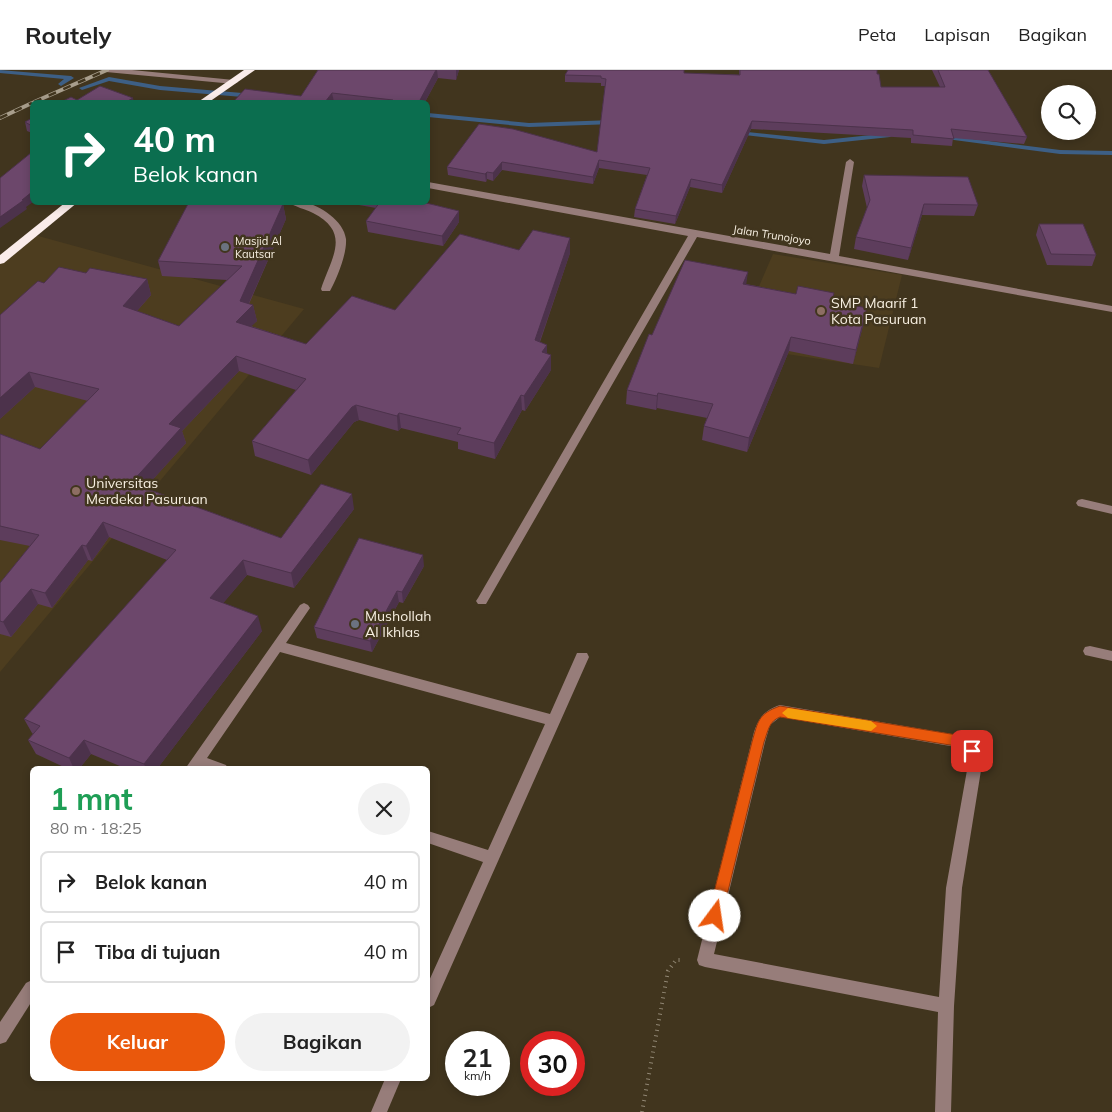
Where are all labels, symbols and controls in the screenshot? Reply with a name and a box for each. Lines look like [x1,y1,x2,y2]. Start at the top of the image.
text: Routely [25,20,111,50]
text: Peta [858,23,896,46]
text: Lapisan [924,23,990,46]
text: Bagikan [1018,23,1087,46]
map controls [1041,85,1096,140]
button: search [1041,85,1096,140]
text: 40 m [133,117,216,161]
icon: right [50,120,115,185]
text: Belok kanan [133,160,258,188]
street label: Jalan Trunojoyo [732,222,812,248]
place label: Masjid Al Kautsar [235,234,282,261]
marker: Masjid Al Kautsar [219,241,231,253]
place label: SMP Maarif 1 Kota Pasuruan [831,294,927,328]
marker: SMP Maarif 1 Kota Pasuruan [815,305,827,317]
place label: Universitas Merdeka Pasuruan [86,474,208,508]
marker: Universitas Merdeka Pasuruan [70,485,82,497]
place label: Mushollah Al Ikhlas [365,607,432,641]
marker: Mushollah Al Ikhlas [349,618,361,630]
pin [951,730,993,772]
icon: arrive [958,737,986,765]
text: 1 mnt [50,780,133,818]
button: close [358,783,410,835]
text: 80 m · 18:25 [50,818,142,838]
icon: right [52,868,80,896]
text: Belok kanan [95,870,207,894]
text: 40 m [364,870,408,894]
position arrow [688,889,740,941]
icon: arrive [52,938,80,966]
text: Tiba di tujuan [95,940,220,964]
text: 40 m [364,940,408,964]
button: Keluar [50,1013,225,1071]
button: Bagikan [235,1013,410,1071]
speed limit sign: 30 [520,1031,585,1096]
text: 21 [462,1042,493,1073]
text: km/h [464,1068,491,1083]

